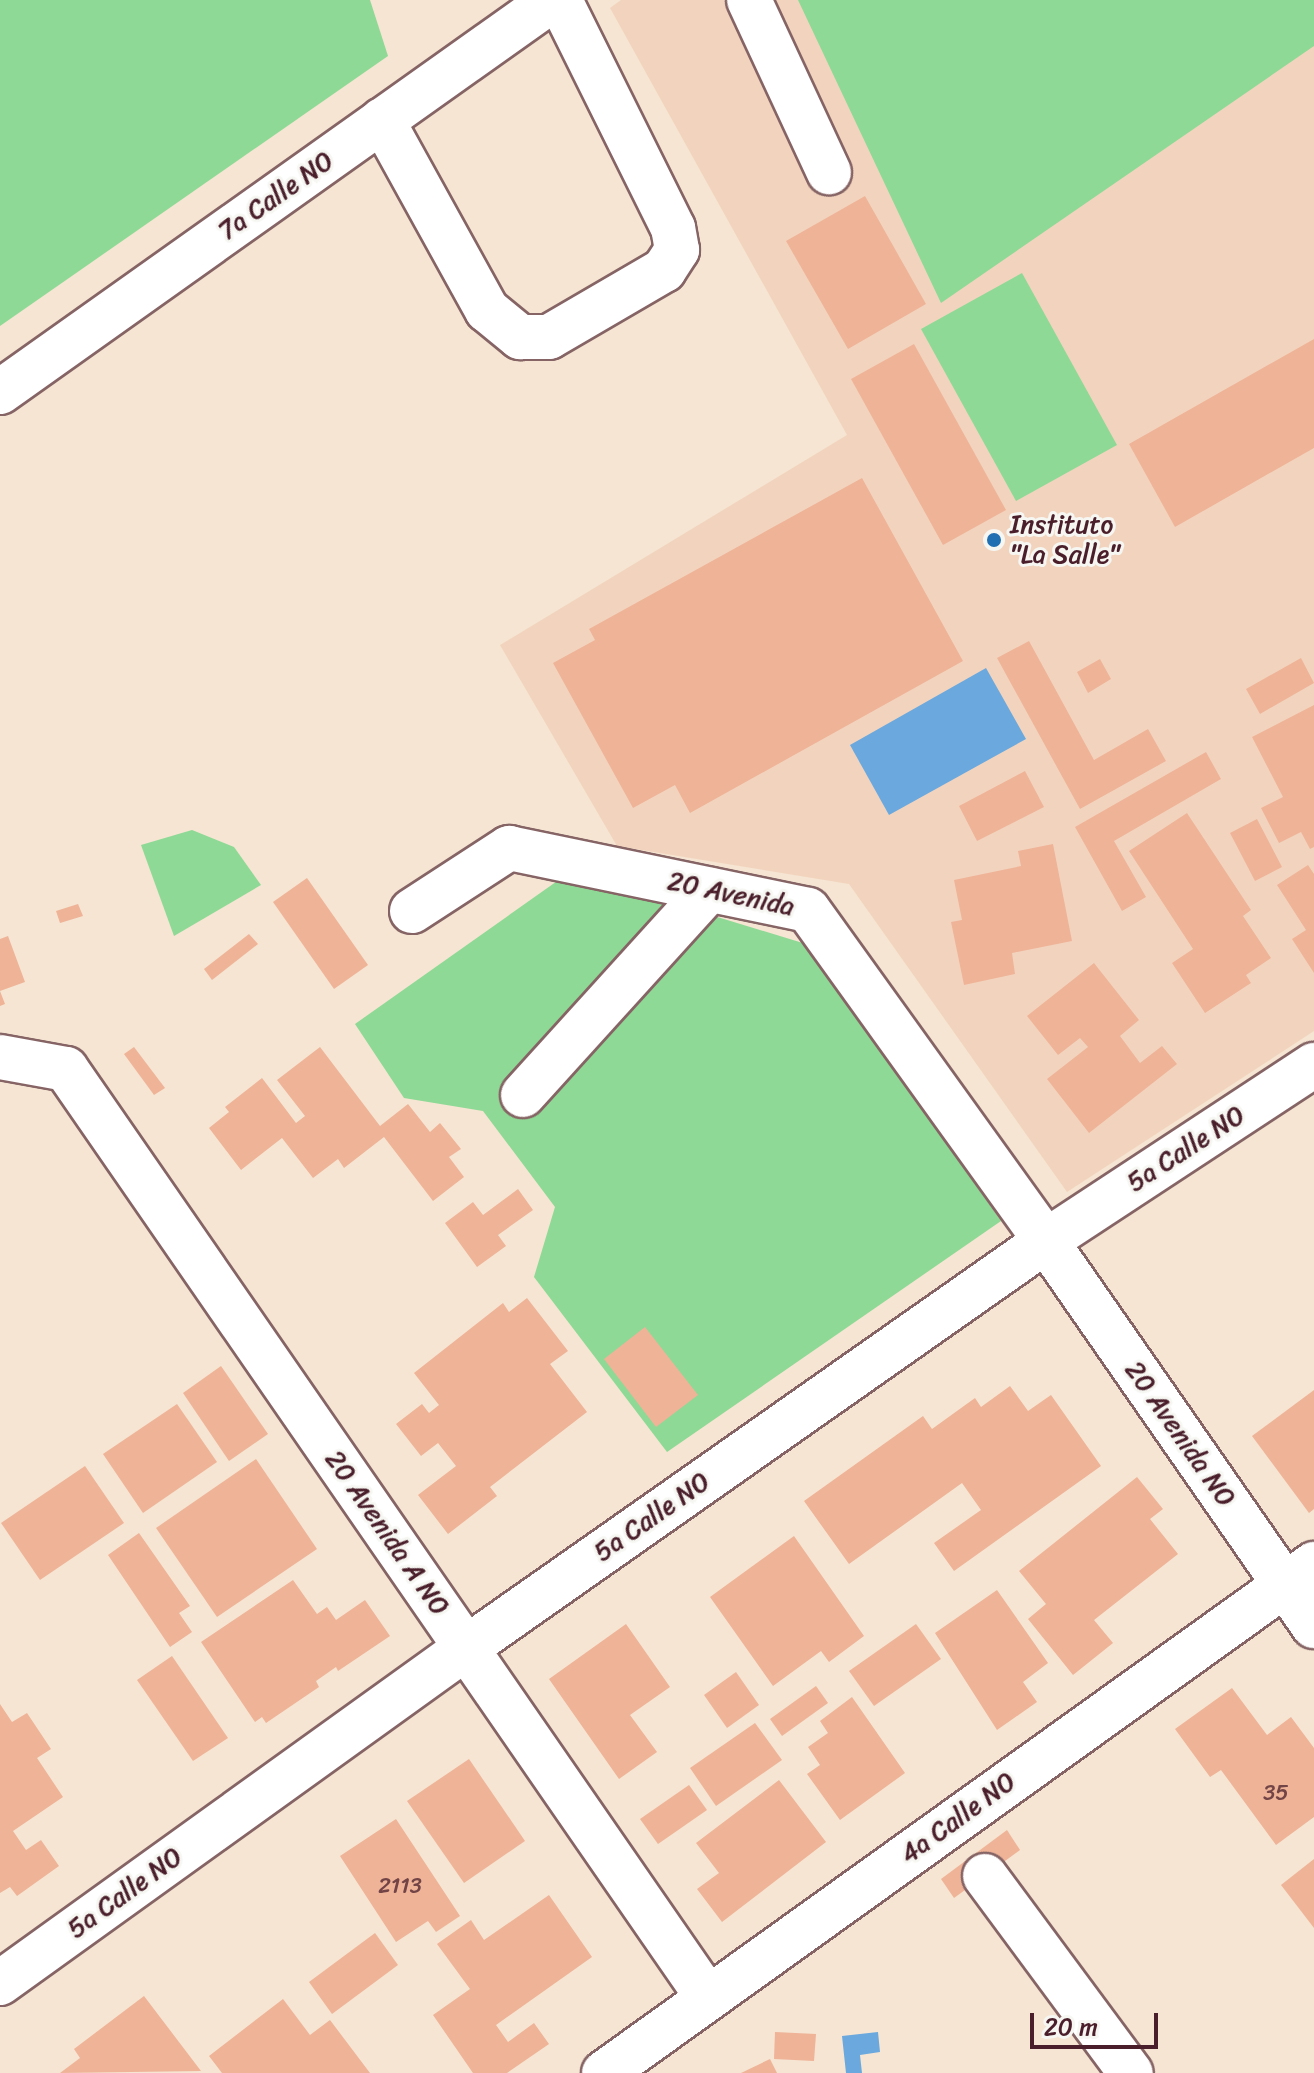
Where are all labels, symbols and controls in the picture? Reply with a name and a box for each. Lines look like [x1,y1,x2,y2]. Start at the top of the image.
street label: 7a Calle NO [212,145,340,247]
place label: Instituto "La Salle" [1010,509,1121,570]
marker: Instituto "La Salle" [985,531,1003,549]
street label: 20 Avenida [665,865,797,923]
street label: 5a Calle NO [1121,1099,1251,1199]
street label: 20 Avenida NO [1118,1355,1242,1513]
street label: 20 Avenida A NO [319,1445,455,1621]
street label: 5a Calle NO [588,1466,716,1568]
street label: 4a Calle NO [894,1766,1022,1870]
house number: 35 [1263,1780,1289,1806]
street label: 5a Calle NO [61,1841,189,1945]
house number: 2113 [378,1873,422,1899]
scale bar [1034,1997,1162,2047]
text: 20 m [1044,2006,1098,2048]

